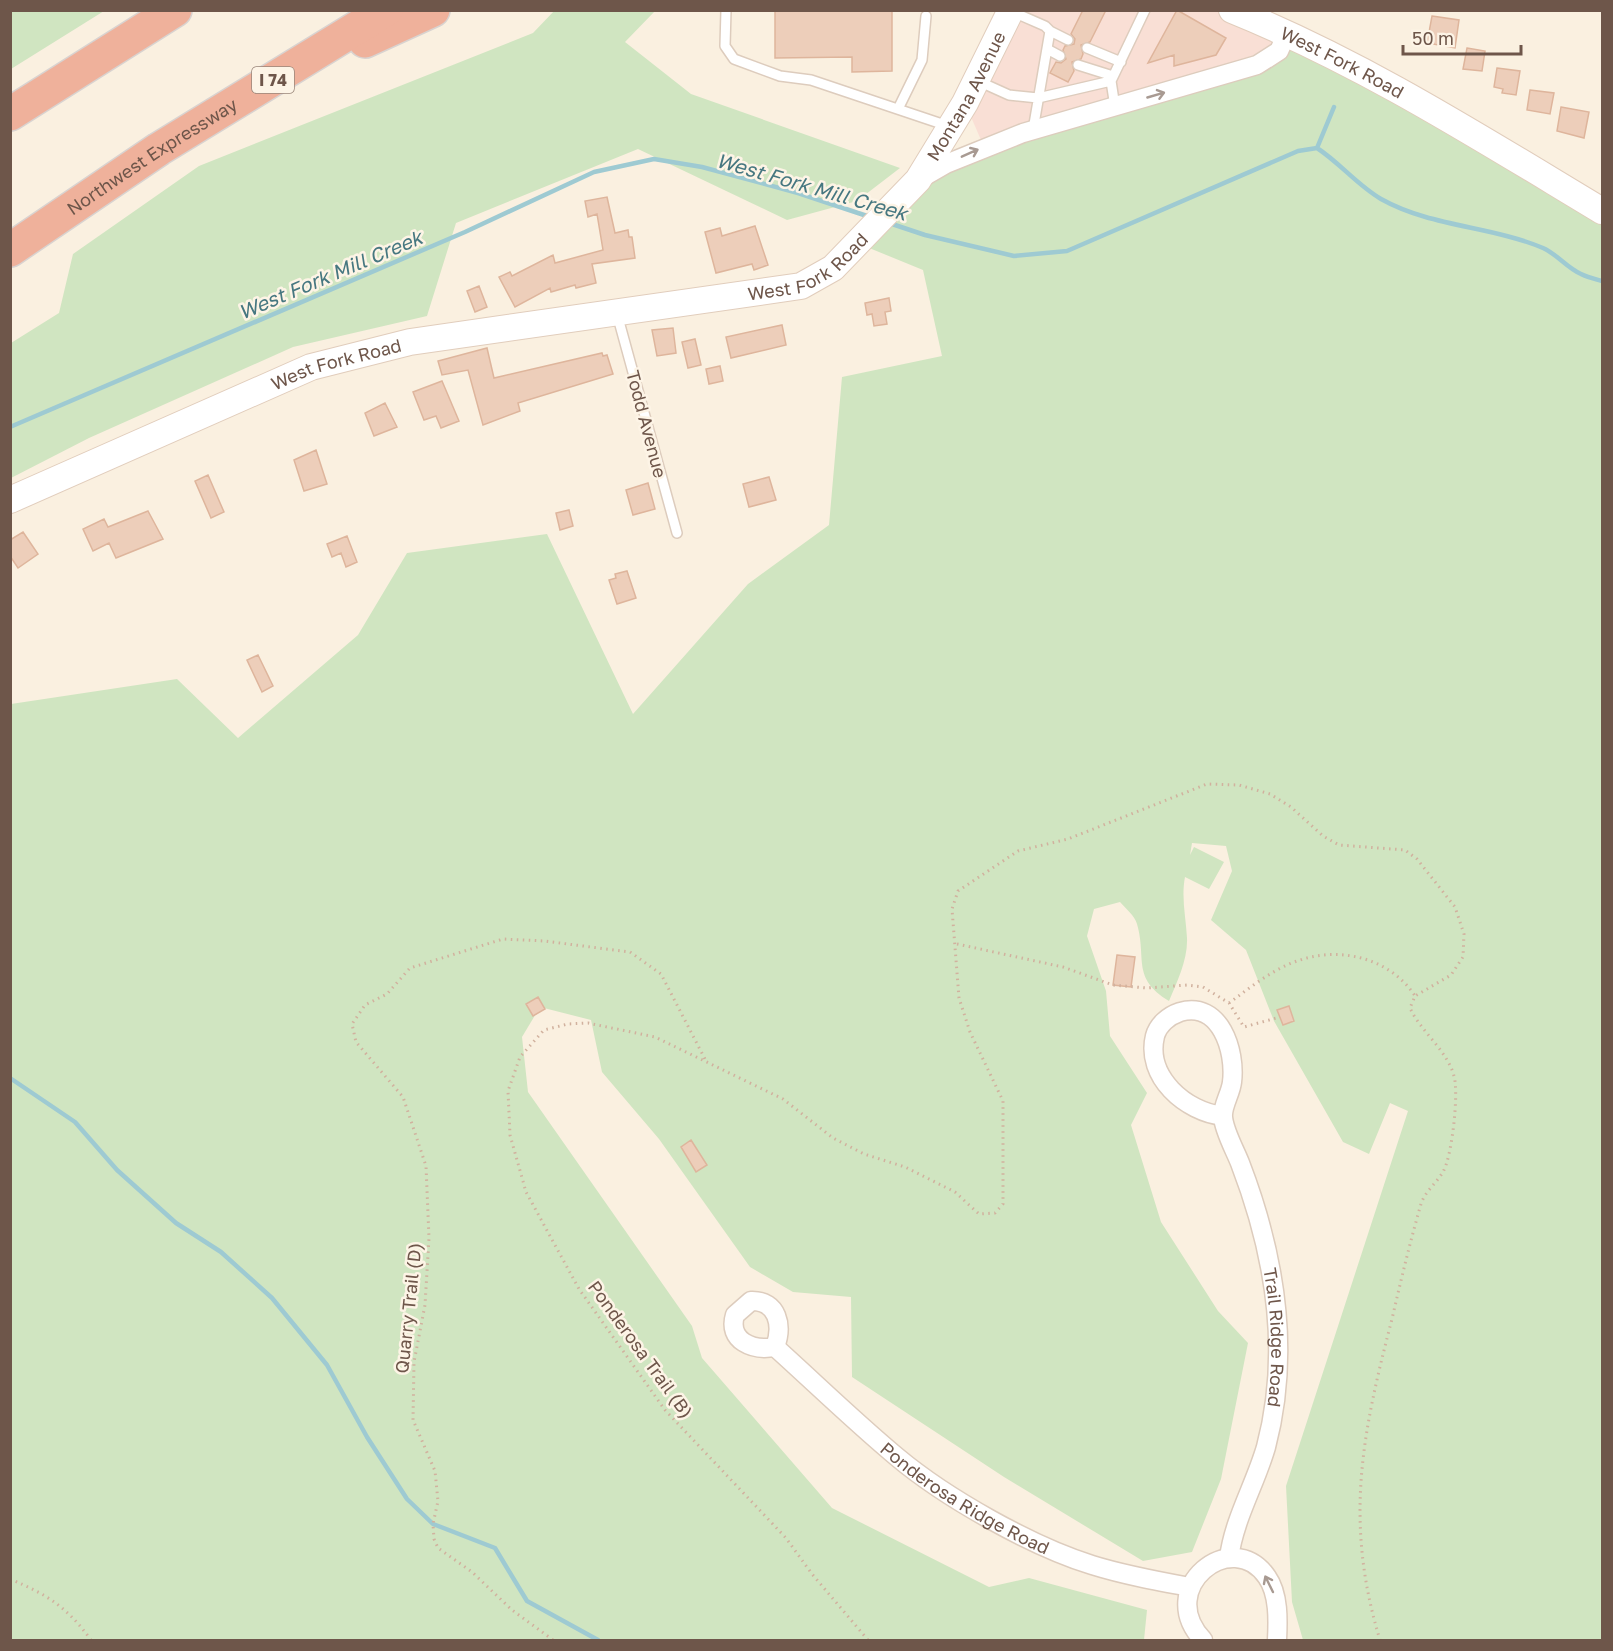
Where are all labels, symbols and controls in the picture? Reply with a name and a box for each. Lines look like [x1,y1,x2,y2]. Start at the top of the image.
scale bar [1403,18,1522,56]
street label: West Fork Road [1277,21,1408,103]
text: 50 m [1412,27,1454,49]
street label: Montana Avenue [922,28,1010,165]
road number: I 74 [252,67,294,93]
one-way arrow [1146,88,1165,100]
street label: Northwest Expressway [62,93,241,219]
water label: West Fork Mill Creek [714,147,913,225]
one-way arrow [961,147,979,158]
water label: West Fork Mill Creek [234,223,428,324]
street label: West Fork Road [746,228,872,305]
street label: West Fork Road [267,334,404,394]
street label: Todd Avenue [622,368,672,480]
street label: Quarry Trail (D) [390,1241,426,1375]
street label: Trail Ridge Road [1259,1266,1289,1409]
street label: Ponderosa Trail (B) [584,1276,698,1422]
street label: Ponderosa Ridge Road [876,1437,1053,1558]
one-way arrow [1262,1575,1274,1593]

